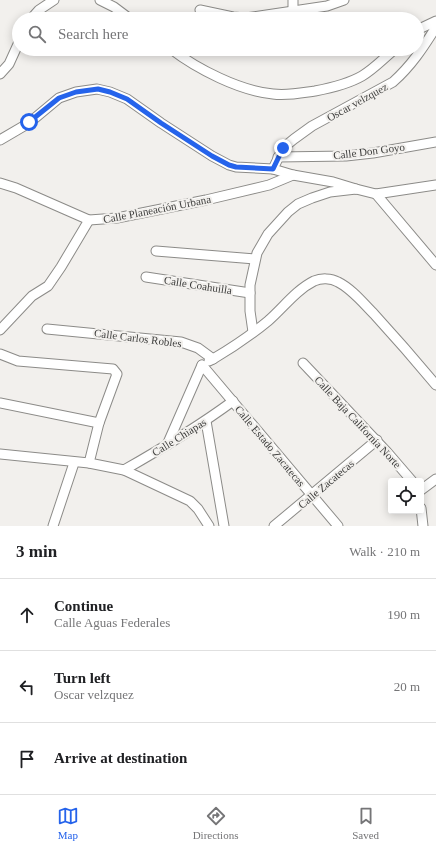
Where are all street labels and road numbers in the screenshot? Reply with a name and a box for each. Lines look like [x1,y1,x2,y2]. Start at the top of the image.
street label: Oscar velzquez [325,80,390,124]
street label: Calle Don Goyo [332,141,406,161]
street label: Calle Planeación Urbana [102,193,212,225]
street label: Calle Coahuilla [163,274,233,296]
street label: Calle Carlos Robles [94,327,182,349]
street label: Calle Baja California Norte [312,374,404,471]
street label: Calle Estado Zacatecas [233,403,307,489]
street label: Calle Chiapas [150,416,208,458]
street label: Calle Zacatecas [296,457,356,511]

